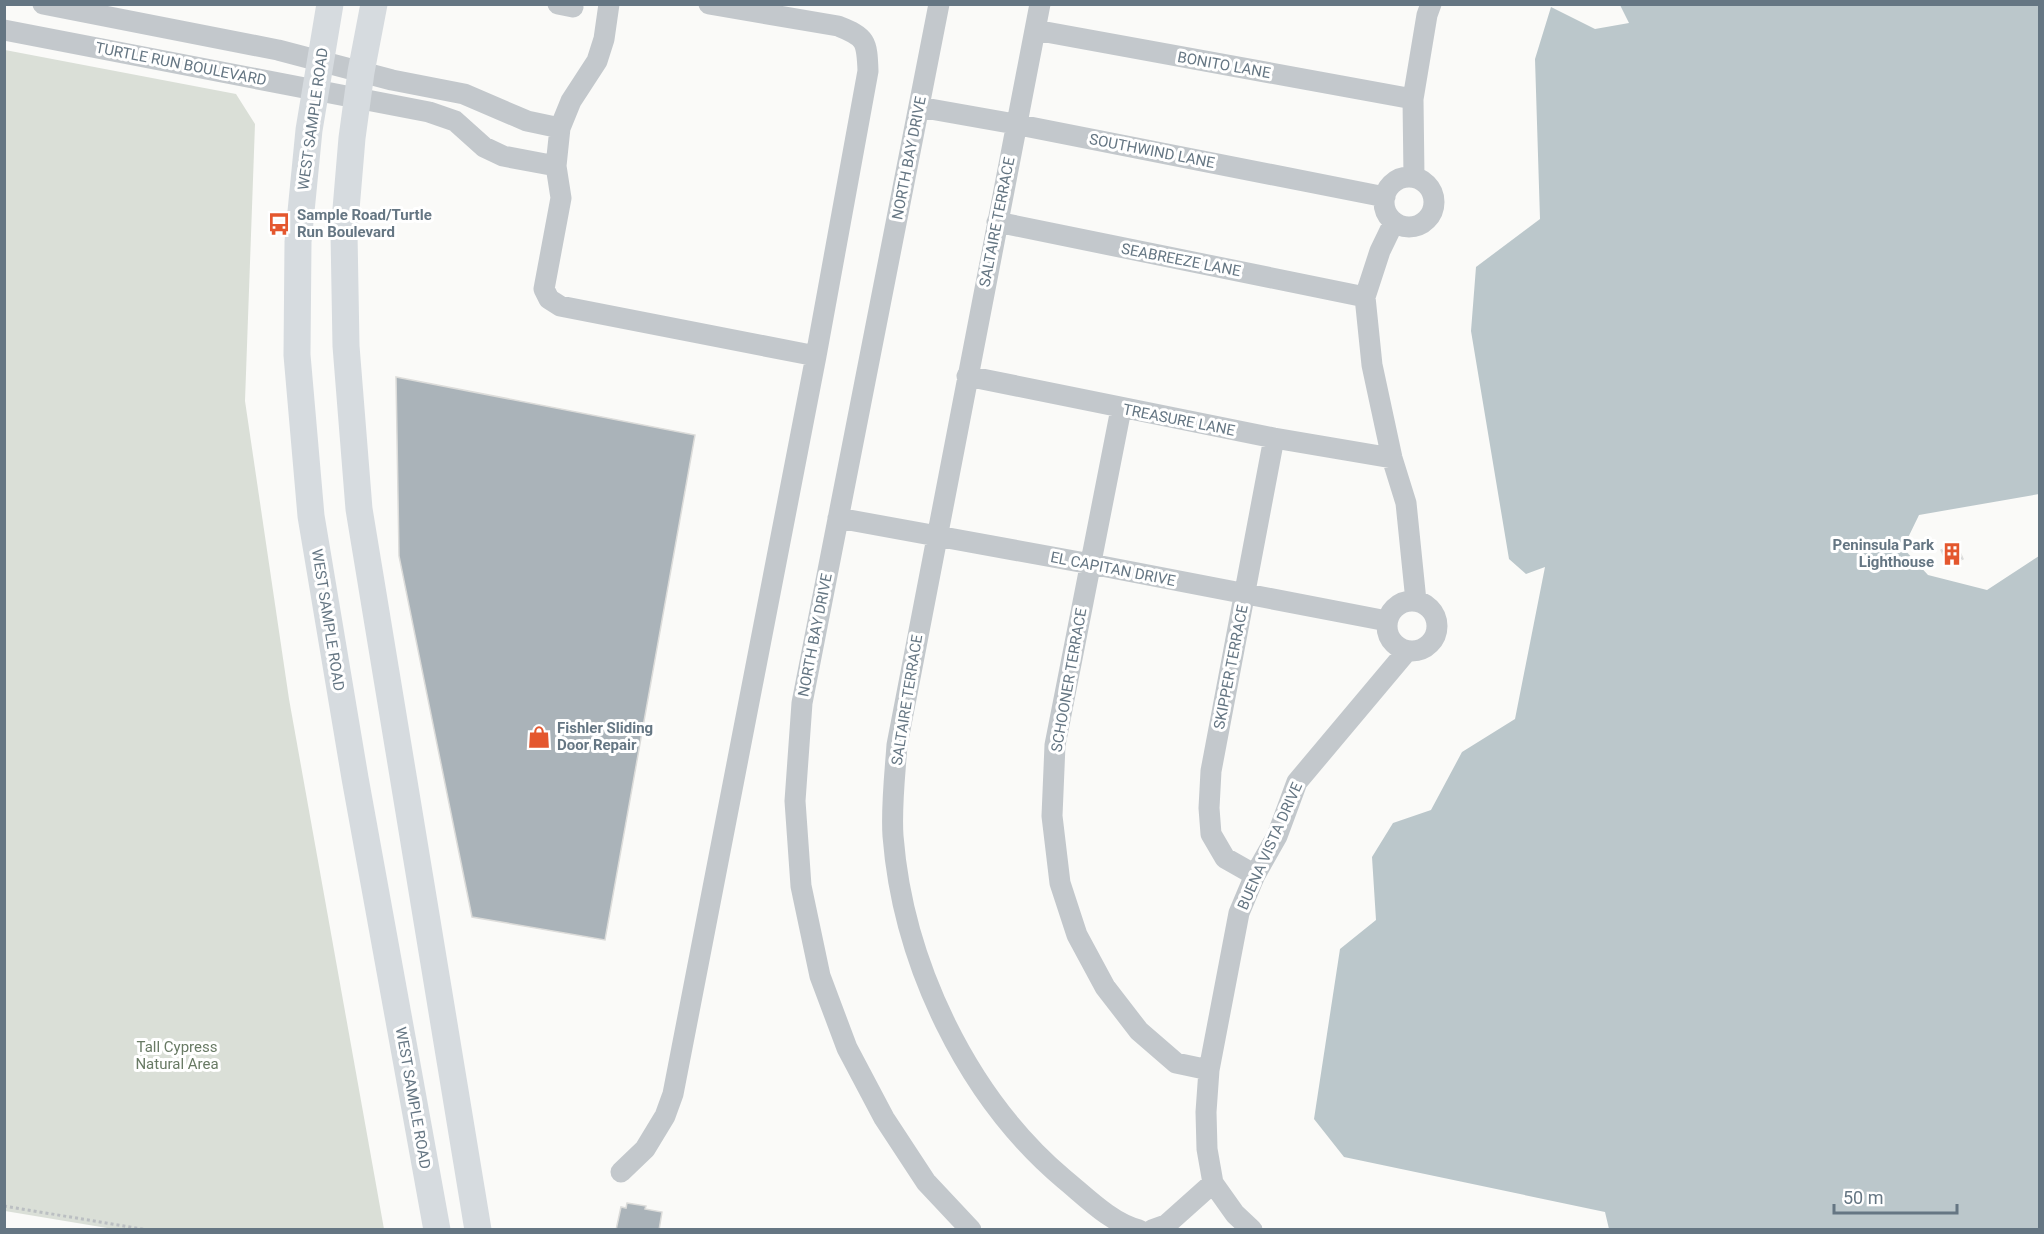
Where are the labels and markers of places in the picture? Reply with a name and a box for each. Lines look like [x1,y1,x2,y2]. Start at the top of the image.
place label: Sample Road/Turtle Run Boulevard [297,206,432,241]
bus stop icon: Sample Road/Turtle Run Boulevard [266,211,292,237]
place label: Peninsula Park Lighthouse [1833,536,1935,571]
building icon: Peninsula Park Lighthouse [1939,541,1965,567]
place label: Fishler Sliding Door Repair [557,719,653,754]
shop icon: Fishler Sliding Door Repair [526,724,552,750]

